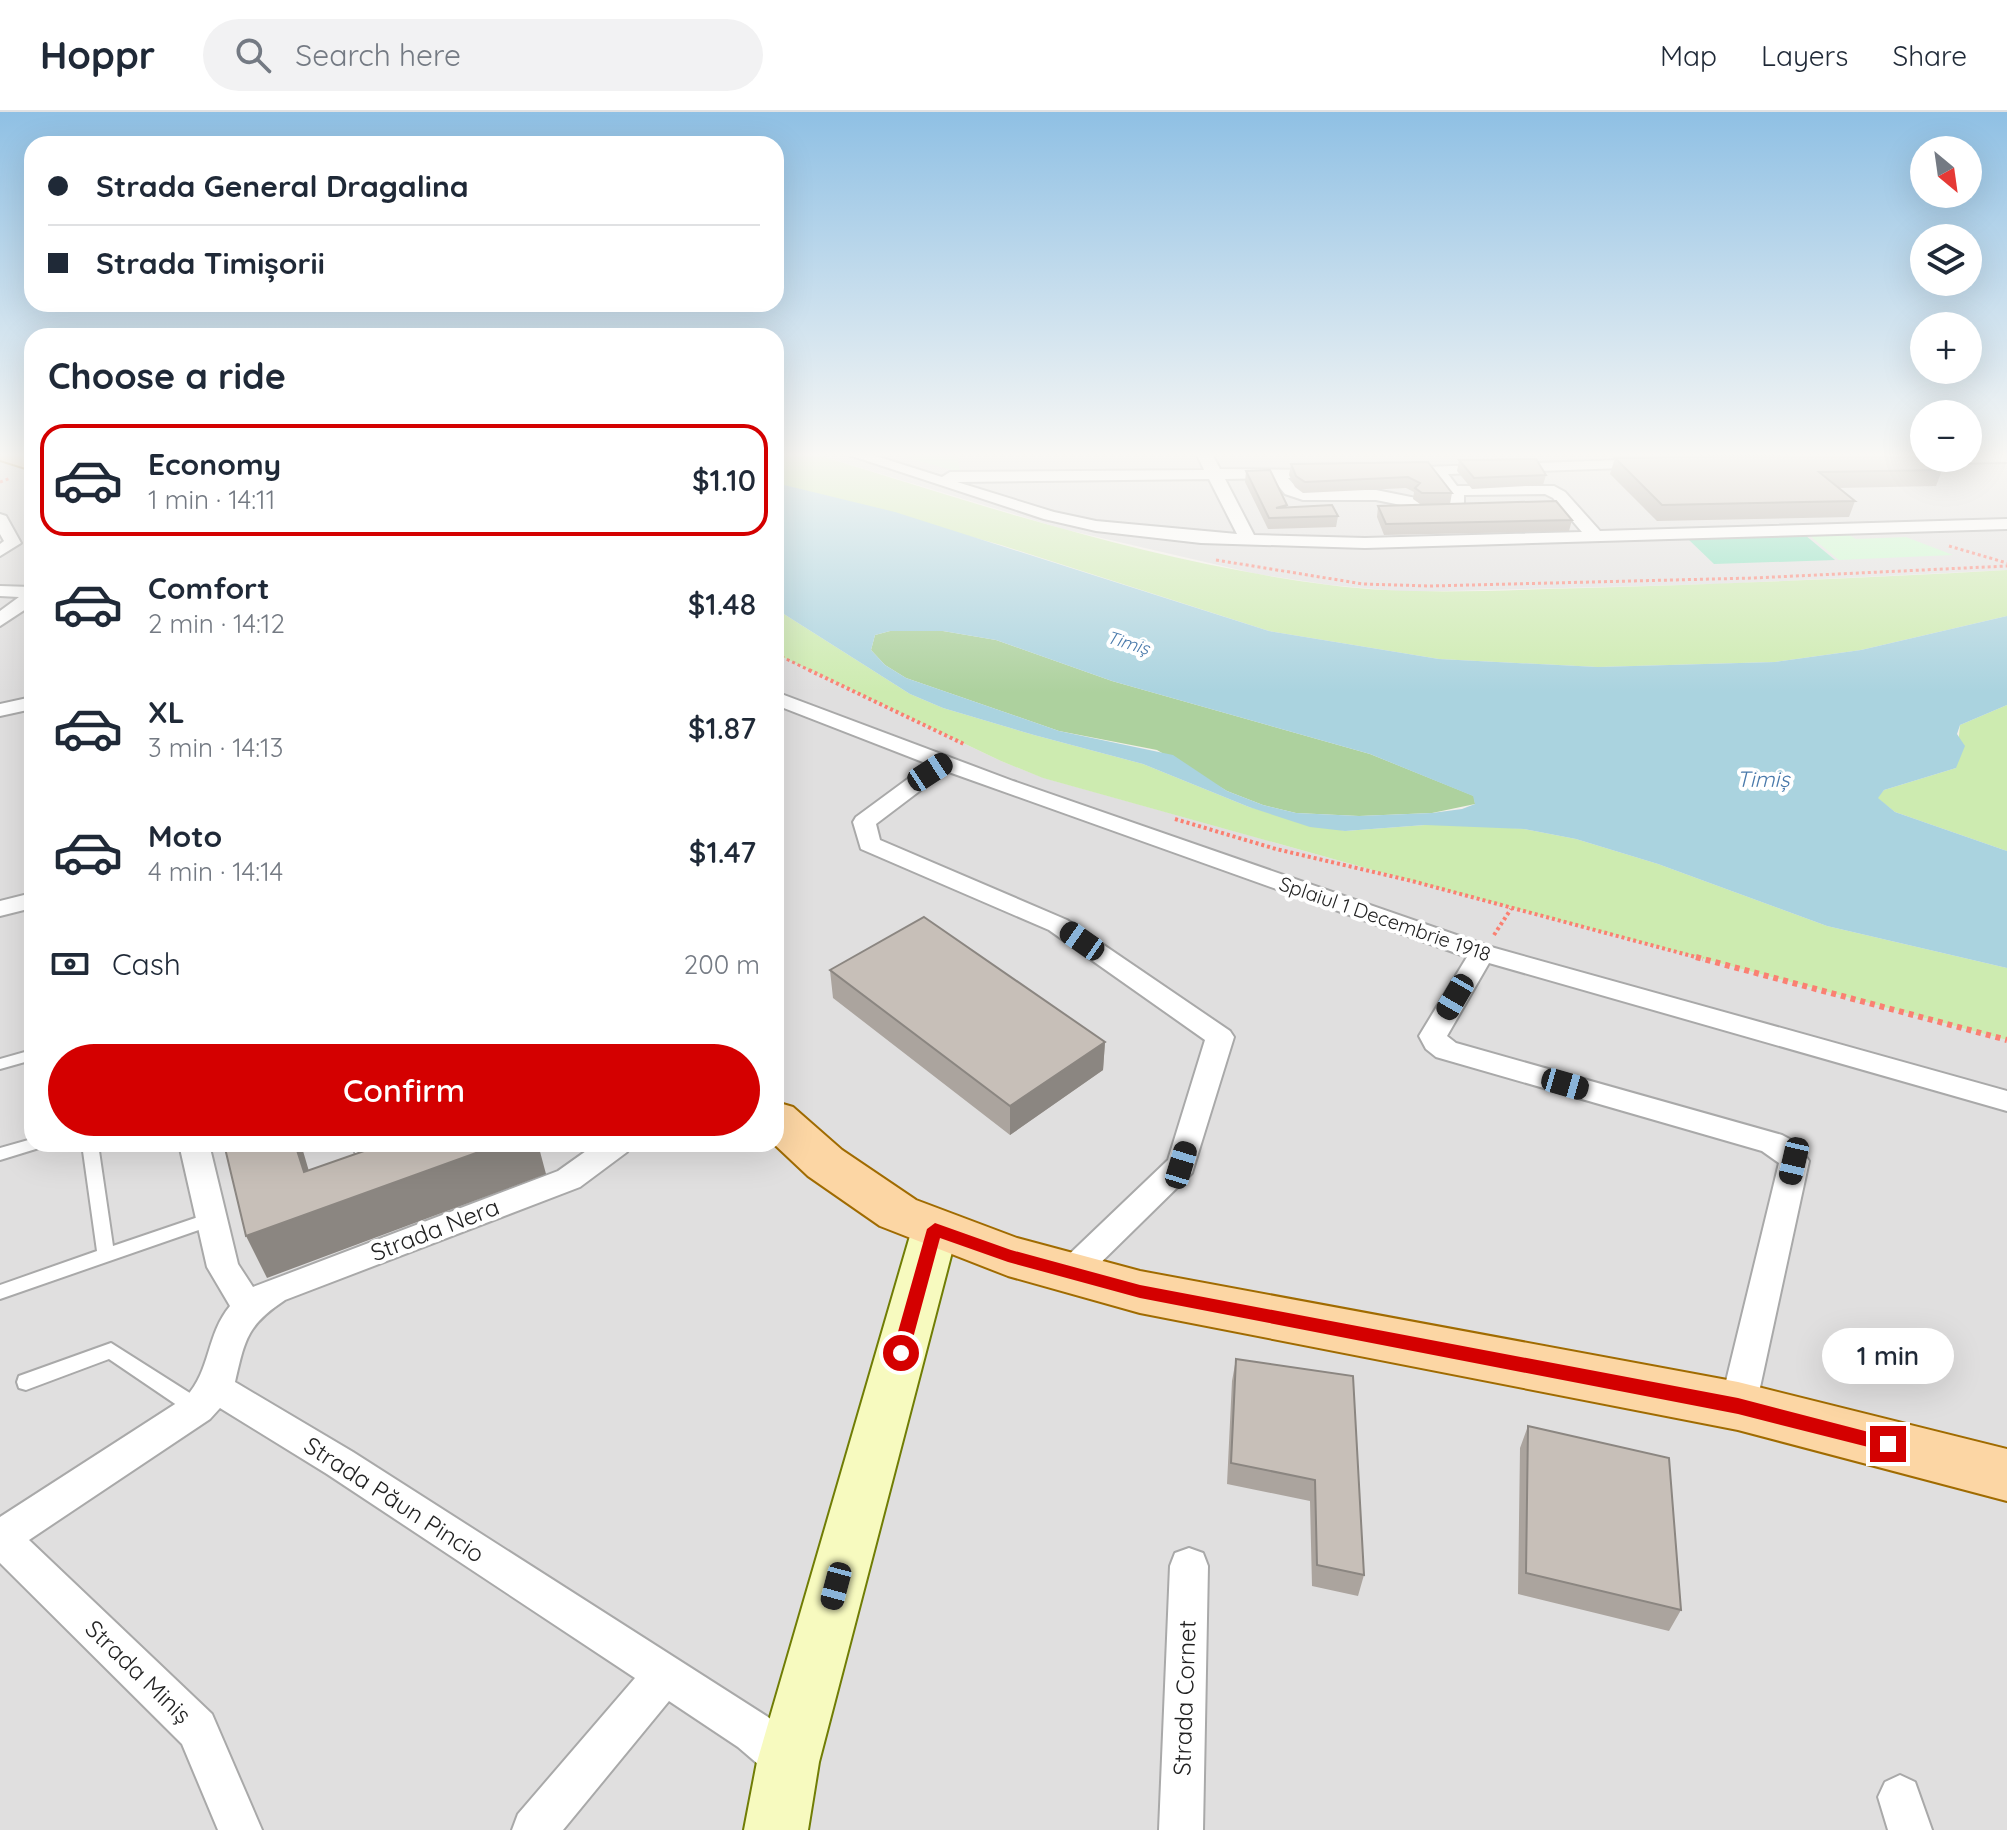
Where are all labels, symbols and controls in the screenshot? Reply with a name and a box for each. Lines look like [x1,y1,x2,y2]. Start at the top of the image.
search box [203,19,763,91]
text: Hoppr [40,31,155,79]
icon: search [231,33,275,77]
text: Search here [295,36,461,74]
text: Map [1660,38,1717,73]
text: Layers [1761,38,1848,73]
text: Share [1892,38,1967,73]
north arrow [1910,136,1982,208]
map controls [1910,136,1982,472]
text: Strada General Dragalina [96,167,469,205]
button: layers [1910,224,1982,296]
text: Strada Timișorii [96,244,325,282]
button: + [1910,312,1982,384]
text: Choose a ride [48,353,286,398]
button: − [1910,400,1982,472]
icon: car [52,444,124,516]
text: Economy [148,445,281,483]
text: $1.10 [692,461,756,499]
text: 1 min · 14:11 [148,483,275,516]
icon: car [52,568,124,640]
text: Comfort [148,569,269,607]
text: $1.48 [688,585,756,623]
text: 2 min · 14:12 [148,607,285,640]
water label: Timiș [1104,625,1154,660]
icon: car [52,692,124,764]
text: XL [148,693,185,731]
text: $1.87 [688,709,756,747]
text: 3 min · 14:13 [148,731,283,764]
car [903,749,957,795]
water label: Timiș [1736,765,1791,793]
icon: car [52,816,124,888]
text: Moto [148,817,222,855]
text: $1.47 [689,833,756,871]
text: 4 min · 14:14 [148,855,283,888]
street label: Splaiul 1 Decembrie 1918 [1276,871,1494,967]
car [1055,917,1109,965]
icon: cash [48,942,92,986]
text: Cash [112,945,181,983]
text: 200 m [684,948,760,981]
car [1433,970,1477,1024]
button: Confirm [48,1044,760,1136]
car [1539,1066,1591,1102]
car [1777,1135,1811,1187]
car [1163,1139,1199,1191]
street label: Strada Nera [366,1191,503,1267]
callout: 1 min [1822,1328,1954,1384]
route start [883,1335,919,1371]
text: 1 min [1857,1339,1919,1372]
route end [1870,1426,1906,1462]
street label: Strada Păun Pincio [299,1430,490,1569]
car [818,1560,854,1612]
street label: Strada Miniș [79,1613,198,1729]
street label: Strada Cornet [1166,1620,1202,1776]

